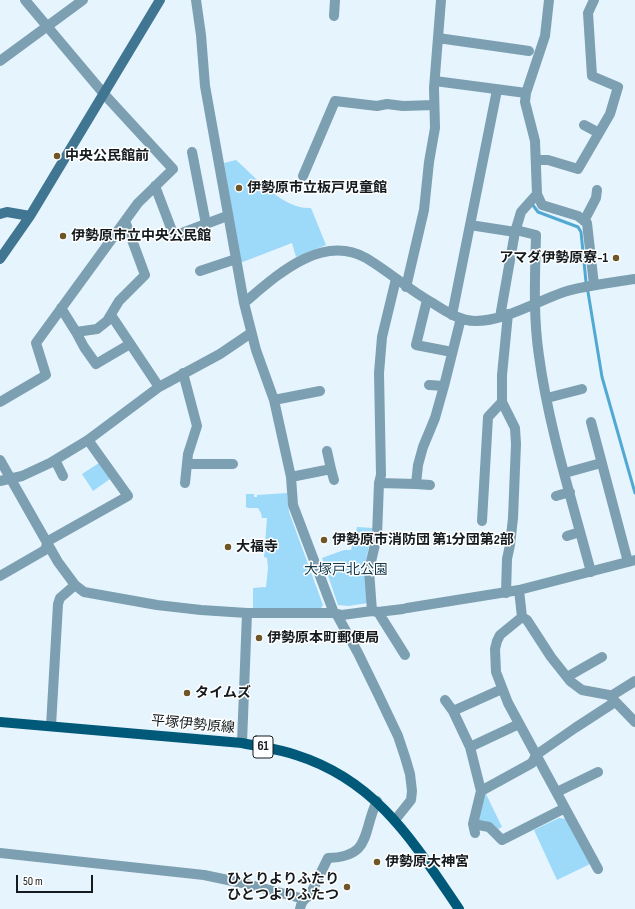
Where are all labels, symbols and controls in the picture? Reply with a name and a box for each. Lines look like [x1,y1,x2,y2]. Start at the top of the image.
place label: 中央公民館前 [65,148,149,164]
marker: 中央公民館前 [52,151,62,161]
place label: 伊勢原市立板戸児童館 [247,180,387,196]
marker: 伊勢原市立板戸児童館 [234,183,244,193]
place label: 伊勢原市立中央公民館 [71,228,211,244]
marker: 伊勢原市立中央公民館 [58,231,68,241]
place label: アマダ伊勢原寮-1 [499,250,608,266]
marker: アマダ伊勢原寮-1 [611,253,621,263]
place label: 伊勢原市消防団 第1分団第2部 [332,532,514,548]
marker: 伊勢原市消防団 第1分団第2部 [319,535,329,545]
place label: 大福寺 [236,539,278,555]
marker: 大福寺 [223,542,233,552]
park label: 大塚戸北公園 [304,562,388,578]
place label: 伊勢原本町郵便局 [267,630,379,646]
marker: 伊勢原本町郵便局 [254,633,264,643]
place label: タイムズ [195,685,251,701]
marker: タイムズ [182,688,192,698]
street label: 平塚伊勢原線 [150,713,236,737]
road number: 61 [253,736,273,758]
place label: 伊勢原大神宮 [385,854,469,870]
marker: 伊勢原大神宮 [372,857,382,867]
scale bar [18,867,95,893]
place label: ひとりよりふたり ひとつよりふたつ [227,871,339,904]
text: 50 m [23,874,43,889]
marker: ひとりよりふたり ひとつよりふたつ [342,882,352,892]

